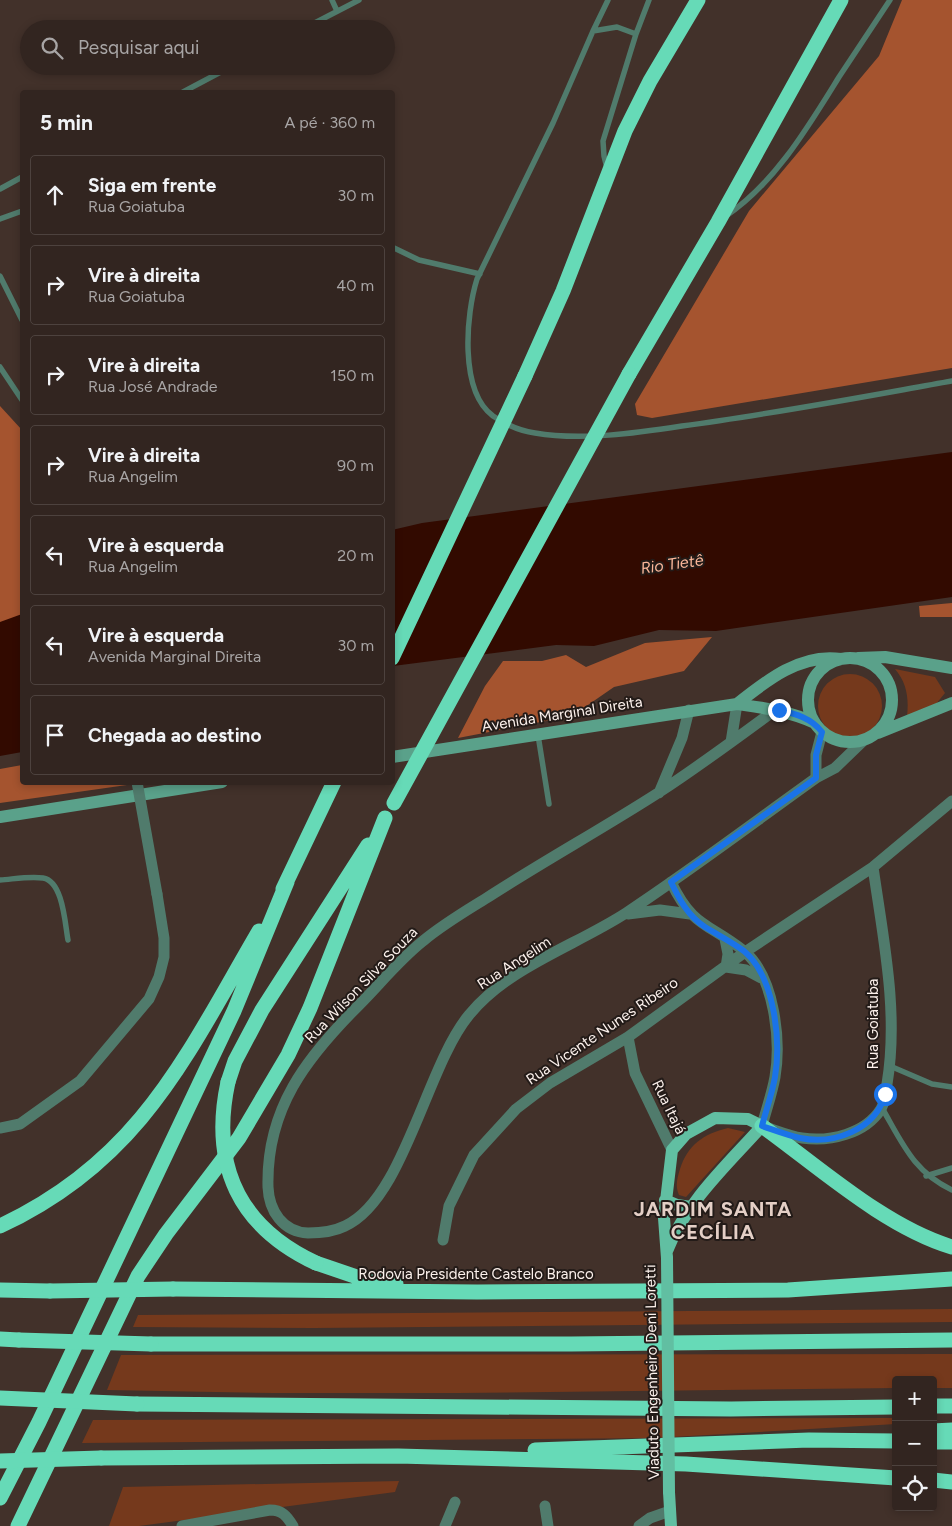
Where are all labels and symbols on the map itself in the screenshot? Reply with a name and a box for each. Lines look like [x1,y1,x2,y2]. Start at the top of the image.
water label: Rio Tietê [639,550,705,578]
street label: Avenida Marginal Direita [480,692,644,736]
route end [768,699,791,722]
street label: Rua Wilson Silva Souza [301,923,421,1047]
street label: Rua Angelim [474,933,554,993]
street label: Rua Vicente Nunes Ribeiro [523,973,682,1089]
street label: Rua Goiatuba [864,979,882,1069]
street label: Rua Itajá [648,1077,690,1137]
route start [874,1083,897,1106]
district label: JARDIM SANTA CECÍLIA [634,1197,792,1244]
street label: Viaduto Engenheiro Deni Loretti [641,1264,663,1480]
street label: Rodovia Presidente Castelo Branco [358,1265,594,1283]

